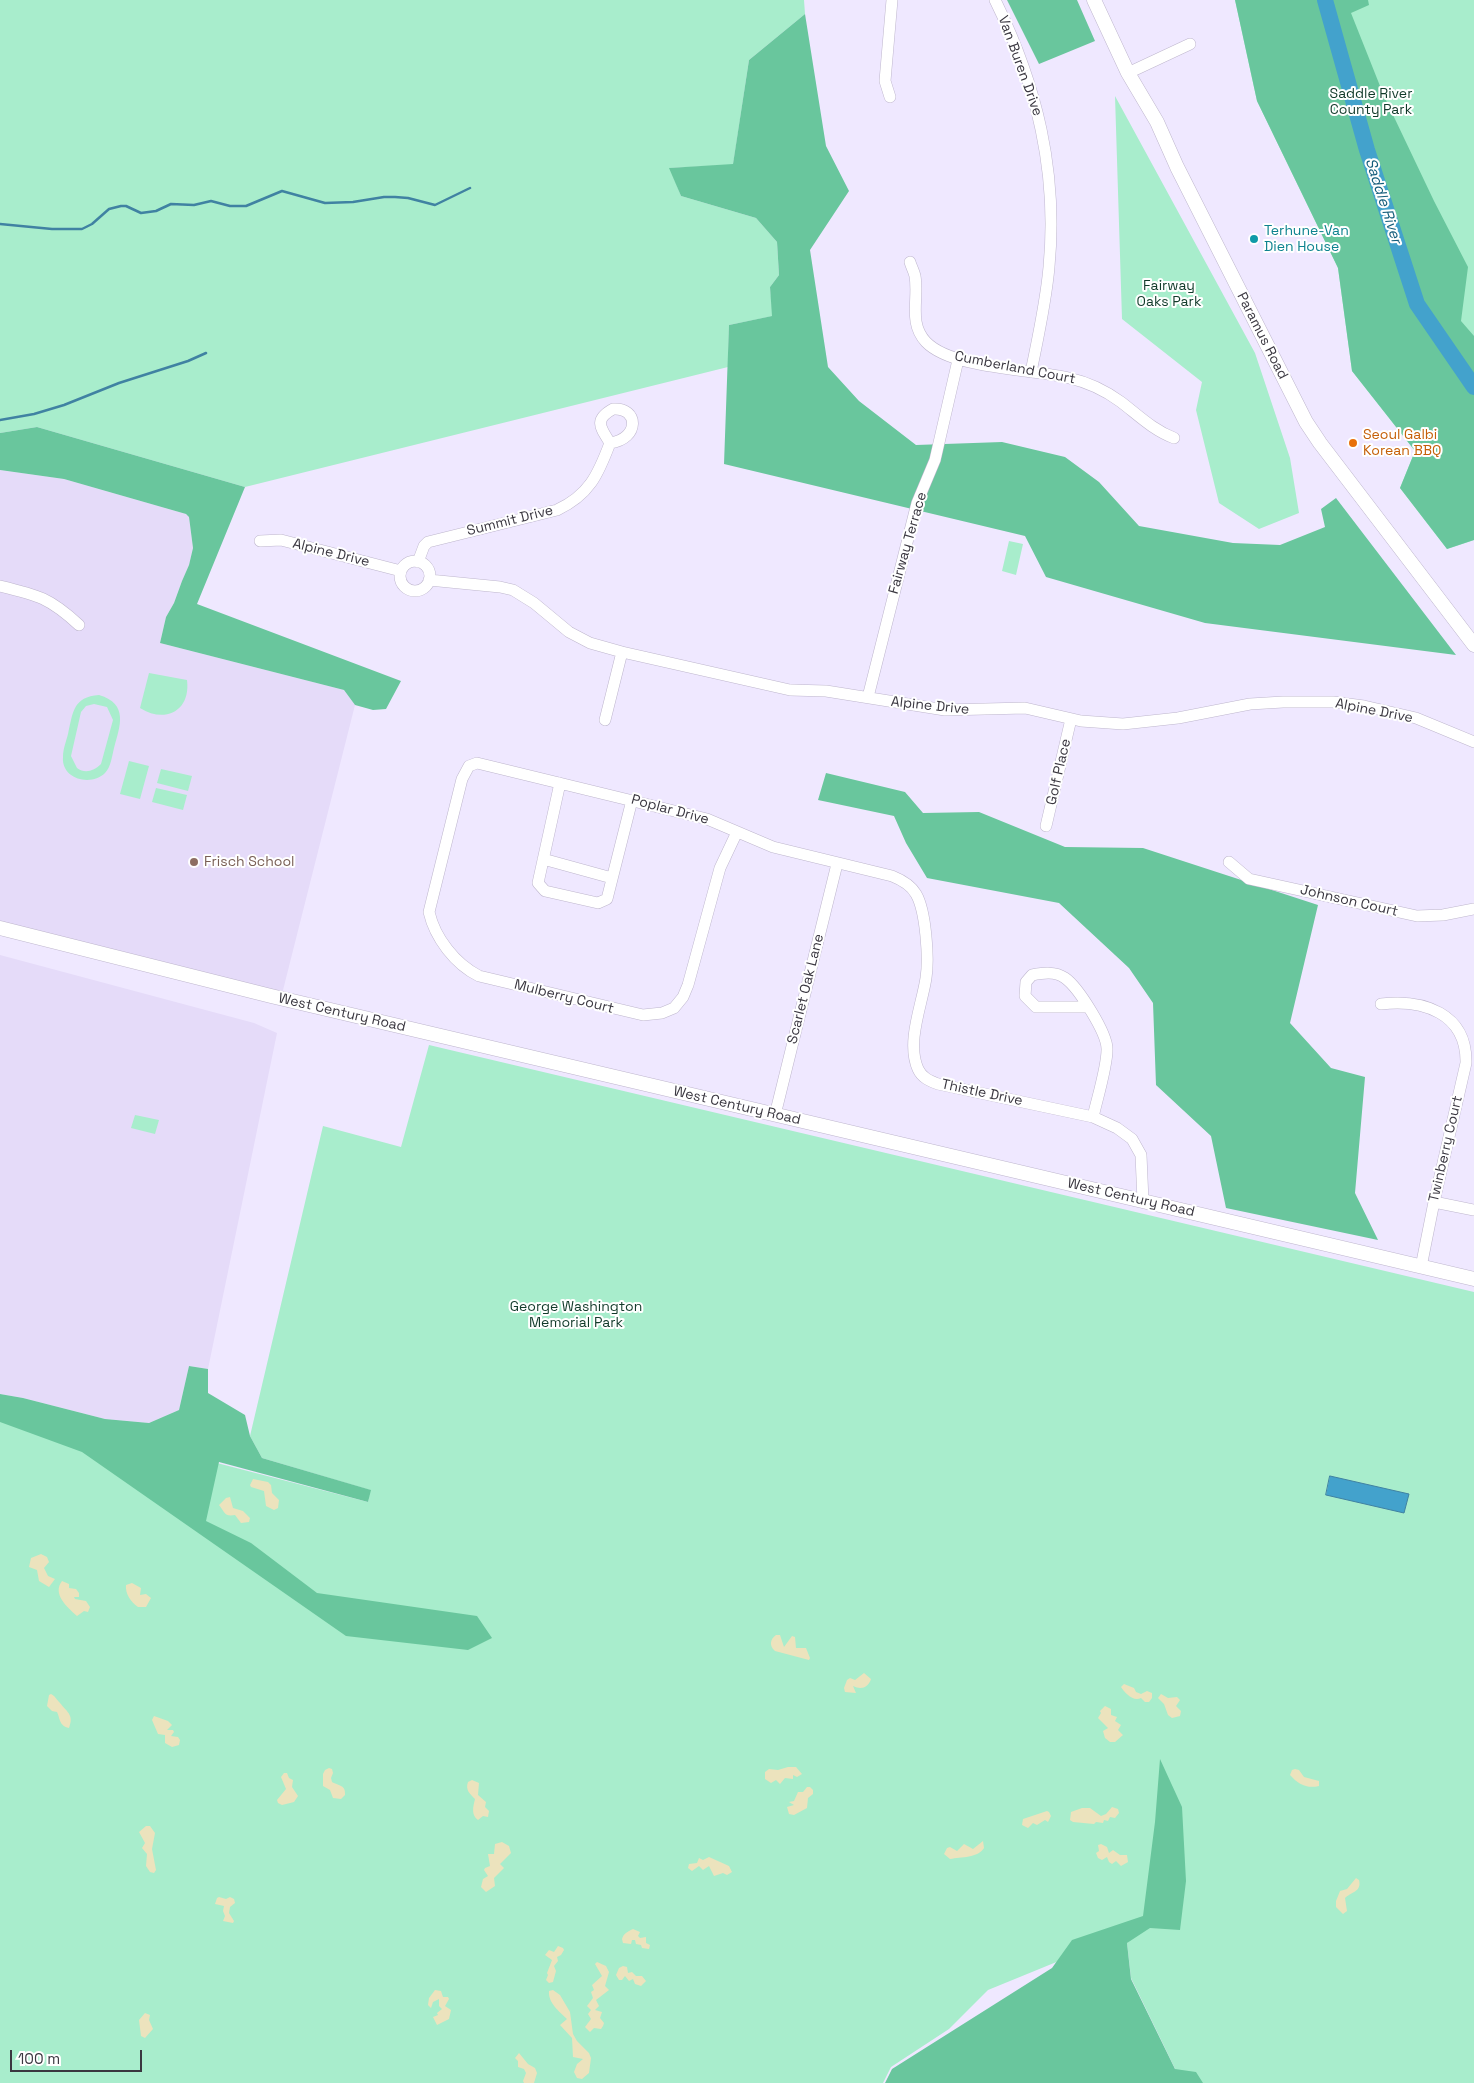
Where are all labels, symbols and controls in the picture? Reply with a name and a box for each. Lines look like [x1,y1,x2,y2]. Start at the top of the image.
street label: Van Buren Drive [994,14,1046,118]
park label: Saddle River County Park [1330,86,1412,118]
water label: Saddle River [1361,156,1405,246]
place label: Terhune-Van Dien House [1264,223,1349,256]
marker: Terhune-Van Dien House [1248,233,1260,245]
park label: Fairway Oaks Park [1137,278,1201,310]
street label: Paramus Road [1233,290,1291,382]
street label: Cumberland Court [953,348,1077,388]
place label: Seoul Galbi Korean BBQ [1363,427,1441,460]
marker: Seoul Galbi Korean BBQ [1347,437,1359,449]
street label: Fairway Terrace [885,490,931,596]
street label: Summit Drive [465,502,555,540]
street label: Alpine Drive [291,535,371,571]
street label: Alpine Drive [890,694,970,718]
street label: Alpine Drive [1334,695,1414,727]
street label: Golf Place [1043,737,1075,807]
street label: Poplar Drive [629,792,711,828]
place label: Frisch School [204,854,294,870]
marker: Frisch School [188,856,200,868]
street label: Johnson Court [1298,882,1400,920]
street label: Scarlet Oak Lane [784,932,828,1046]
street label: Mulberry Court [512,977,616,1017]
street label: West Century Road [277,990,407,1036]
street label: Thistle Drive [940,1076,1024,1110]
street label: West Century Road [672,1083,802,1129]
street label: Twinberry Court [1426,1094,1466,1204]
street label: West Century Road [1066,1175,1196,1221]
park label: George Washington Memorial Park [510,1299,642,1331]
scale bar [12,2040,145,2072]
text: 100 m [18,2049,60,2068]

